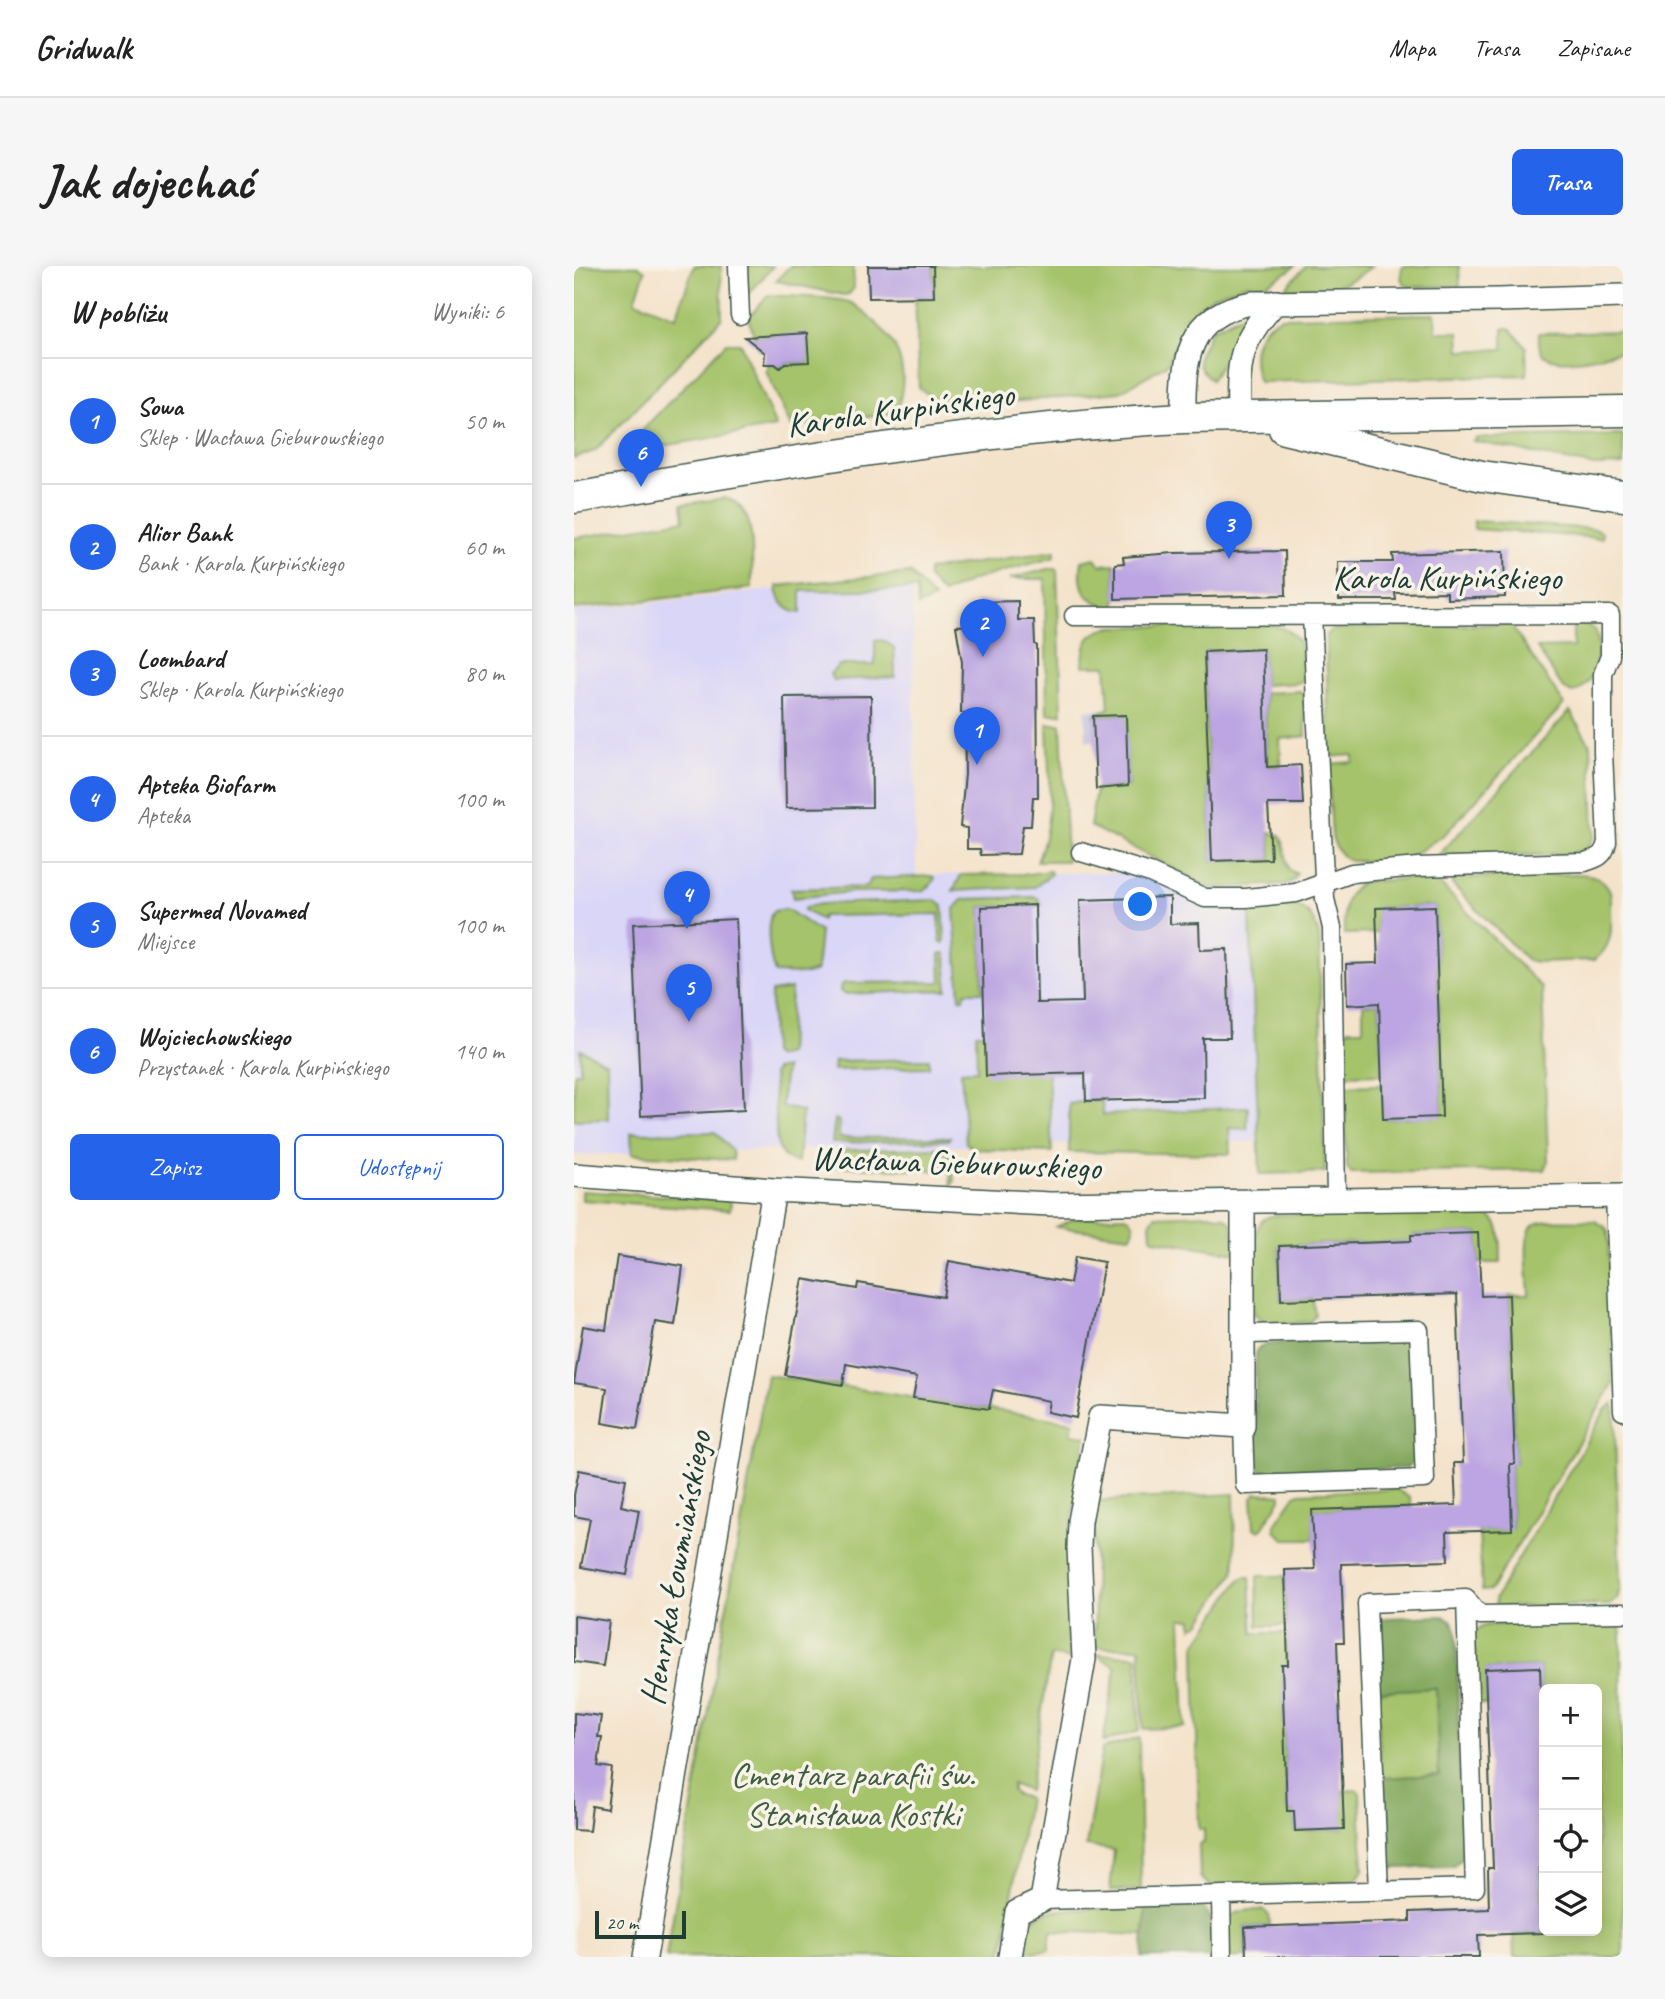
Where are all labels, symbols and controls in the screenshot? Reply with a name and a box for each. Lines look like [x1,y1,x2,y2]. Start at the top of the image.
text: Gridwalk [35,27,132,69]
text: Mapa [1389,33,1435,63]
text: Trasa [1473,33,1519,63]
text: Zapisane [1557,33,1630,63]
button: Trasa [1512,149,1623,215]
text: Jak dojechać [42,151,253,213]
text: W pobliżu [70,293,166,331]
text: Wyniki: 6 [431,297,504,326]
street label: Karola Kurpińskiego [784,371,1018,448]
text: Sowa [137,390,183,423]
text: 1 [88,407,98,436]
text: 50 m [465,407,504,436]
text: Sklep · Wacława Gieburowskiego [137,423,383,452]
pin: 6 [618,429,664,487]
pin: 3 [1206,501,1252,559]
text: Alior Bank [137,516,231,549]
text: 2 [88,533,98,562]
text: 60 m [465,533,504,562]
text: Bank · Karola Kurpińskiego [137,549,344,578]
street label: Karola Kurpińskiego [1333,555,1563,600]
pin: 2 [960,599,1006,657]
text: Loombard [137,642,224,675]
text: 3 [88,659,98,688]
text: 80 m [465,659,504,688]
text: Sklep · Karola Kurpińskiego [137,675,343,704]
pin: 1 [954,707,1000,765]
text: Apteka Biofarm [137,768,275,801]
text: 4 [88,785,98,814]
text: 100 m [455,785,504,814]
text: Apteka [137,801,190,830]
pin: 4 [664,871,710,929]
your location [1123,887,1157,921]
text: Supermed Novamed [137,894,306,927]
text: 5 [88,911,98,940]
text: 100 m [455,911,504,940]
text: Miejsce [137,927,194,956]
pin: 5 [666,964,712,1022]
text: Wojciechowskiego [137,1020,290,1053]
text: 6 [88,1037,98,1066]
text: 140 m [455,1037,504,1066]
text: Przystanek · Karola Kurpińskiego [137,1053,389,1082]
button: Zapisz [70,1134,280,1200]
button: Udostępnij [294,1134,504,1200]
street label: Wacława Gieburowskiego [810,1135,1103,1190]
street label: Henryka Łowmiańskiego [629,1426,722,1708]
map controls [1539,1684,1602,1936]
button: + [1539,1684,1602,1747]
button: − [1539,1747,1602,1810]
park label: Cmentarz parafii św. Stanisława Kostki [731,1752,975,1837]
button: locate [1539,1810,1602,1873]
button: layers [1539,1873,1602,1936]
scale bar [595,1908,686,1940]
text: 20 m [606,1911,638,1935]

